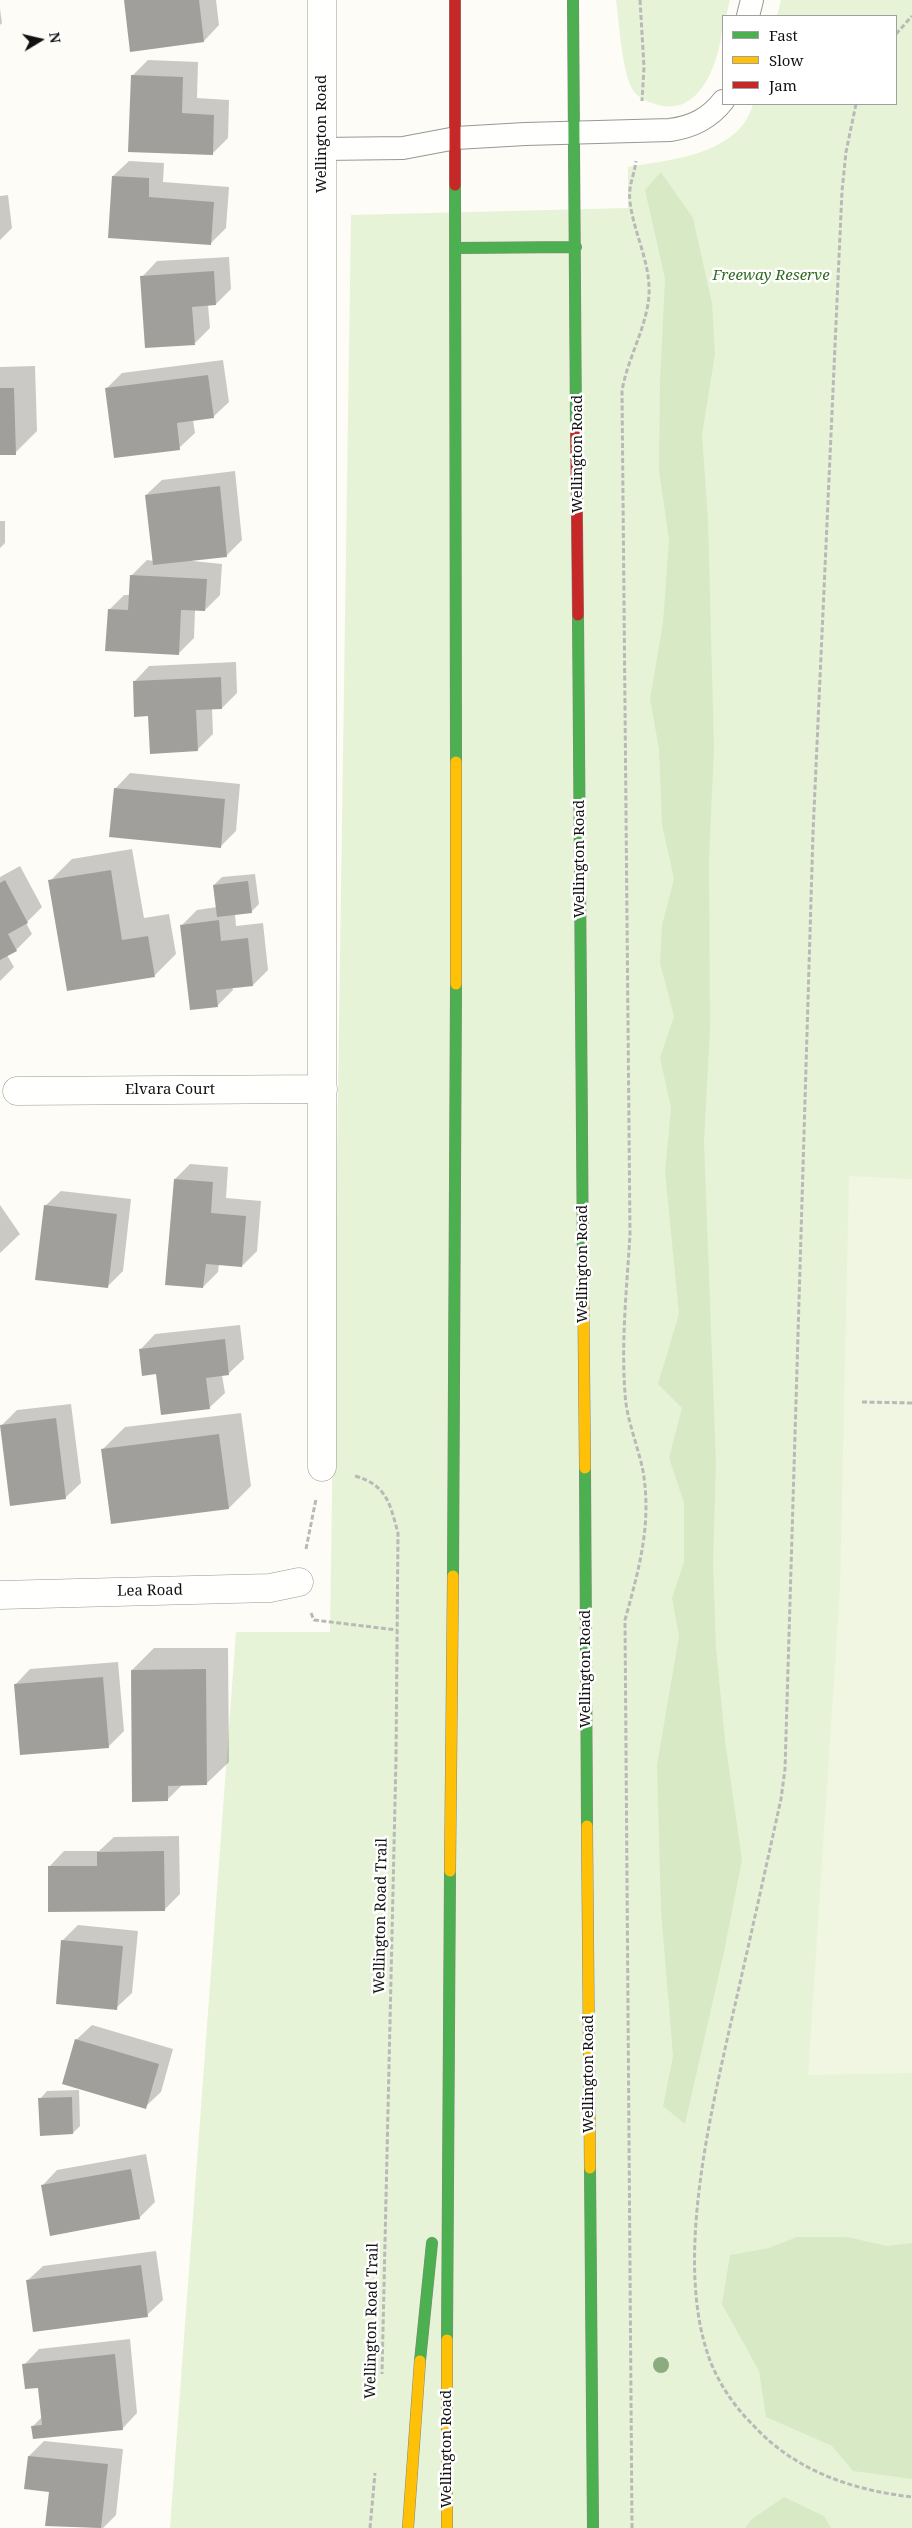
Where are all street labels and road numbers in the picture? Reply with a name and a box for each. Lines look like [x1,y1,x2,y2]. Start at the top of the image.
street label: Wellington Road [313,75,331,193]
street label: Wellington Road [569,395,587,513]
street label: Wellington Road [571,800,589,918]
street label: Elvara Court [125,1081,215,1099]
street label: Wellington Road [574,1205,592,1323]
street label: Lea Road [117,1581,183,1601]
street label: Wellington Road [577,1610,595,1728]
street label: Wellington Road Trail [371,1838,391,1994]
street label: Wellington Road [580,2015,598,2133]
street label: Wellington Road Trail [362,2243,382,2399]
street label: Wellington Road [438,2390,456,2508]

